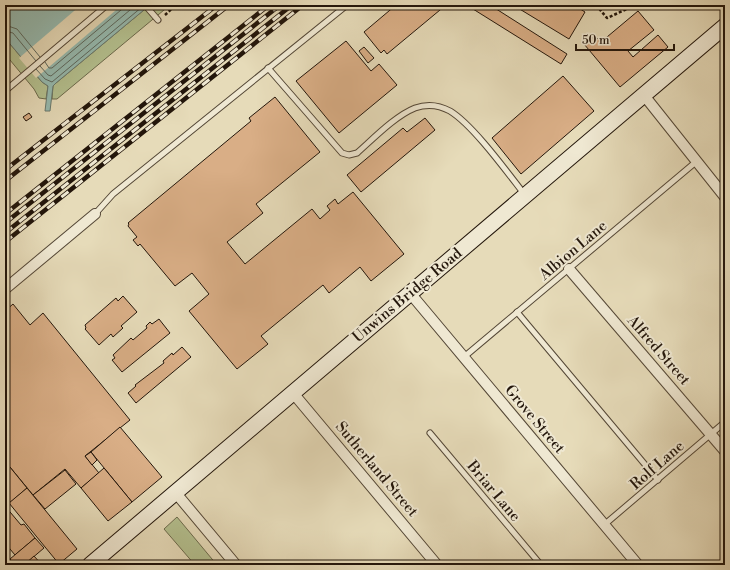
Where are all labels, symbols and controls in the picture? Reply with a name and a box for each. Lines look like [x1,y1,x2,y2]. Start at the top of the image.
scale bar [576,26,674,52]
text: 50 m [582,33,610,48]
street label: Albion Lane [535,217,611,285]
street label: Unwins Bridge Road [349,244,466,347]
street label: Alfred Street [622,311,695,390]
street label: Grove Street [500,381,569,458]
street label: Sutherland Street [331,418,422,521]
street label: Rolf Lane [626,437,688,494]
street label: Briar Lane [462,456,525,526]

